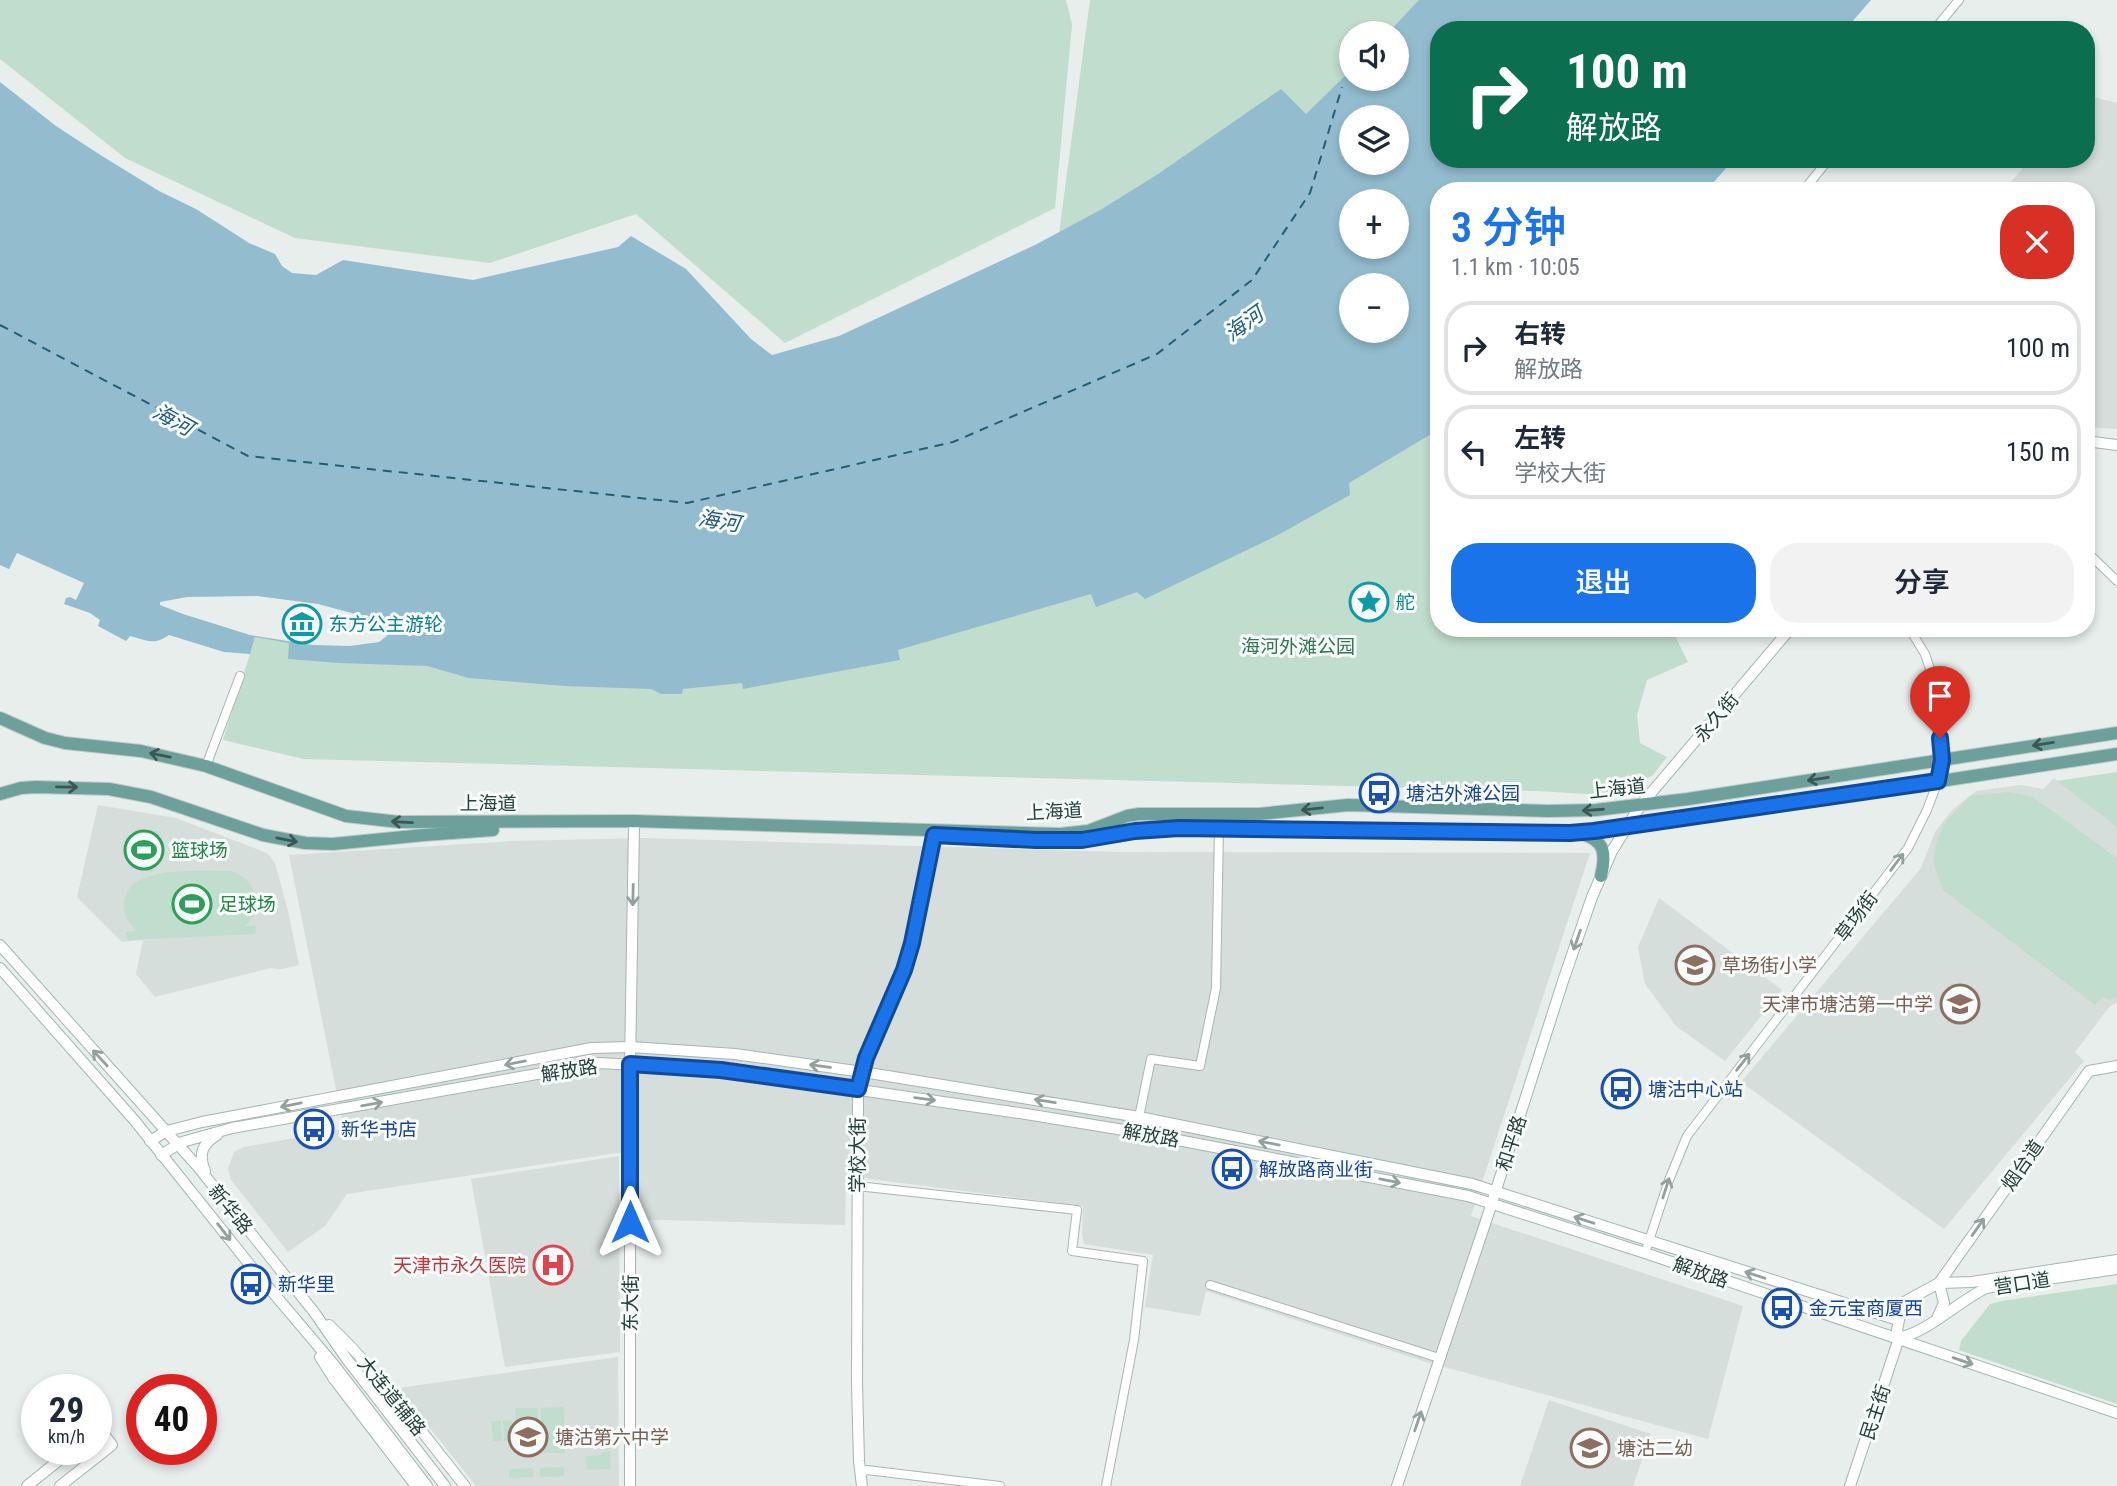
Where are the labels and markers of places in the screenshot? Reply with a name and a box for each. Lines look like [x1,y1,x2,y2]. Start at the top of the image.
place icon: 舵 [1348,581,1390,623]
place label: 舵 [1396,591,1415,614]
museum icon: 东方公主游轮 [281,603,323,645]
place label: 东方公主游轮 [329,613,443,636]
pin [1910,666,1970,738]
bus stop icon: 塘沽外滩公园 [1358,772,1400,814]
place label: 塘沽外滩公园 [1406,782,1520,805]
sports icon: 篮球场 [123,829,165,871]
place label: 篮球场 [171,839,228,862]
sports icon: 足球场 [171,883,213,925]
place label: 足球场 [219,893,276,916]
school or university icon: 草场街小学 [1674,944,1716,986]
place label: 草场街小学 [1722,954,1817,977]
school or university icon: 天津市塘沽第一中学 [1939,983,1981,1025]
place label: 天津市塘沽第一中学 [1762,993,1933,1016]
bus stop icon: 塘沽中心站 [1600,1068,1642,1110]
place label: 塘沽中心站 [1648,1078,1743,1101]
bus stop icon: 新华书店 [293,1108,335,1150]
place label: 新华书店 [341,1118,417,1141]
bus stop icon: 解放路商业街 [1211,1148,1253,1190]
place label: 解放路商业街 [1259,1158,1373,1181]
hospital icon: 天津市永久医院 [532,1244,574,1286]
place label: 天津市永久医院 [393,1254,526,1277]
bus stop icon: 新华里 [230,1263,272,1305]
place label: 新华里 [278,1273,335,1296]
bus stop icon: 金元宝商厦西 [1761,1287,1803,1329]
place label: 金元宝商厦西 [1809,1297,1923,1320]
school or university icon: 塘沽第六中学 [507,1416,549,1458]
place label: 塘沽第六中学 [555,1426,669,1449]
school or university icon: 塘沽二幼 [1569,1427,1611,1469]
place label: 塘沽二幼 [1617,1437,1693,1460]

